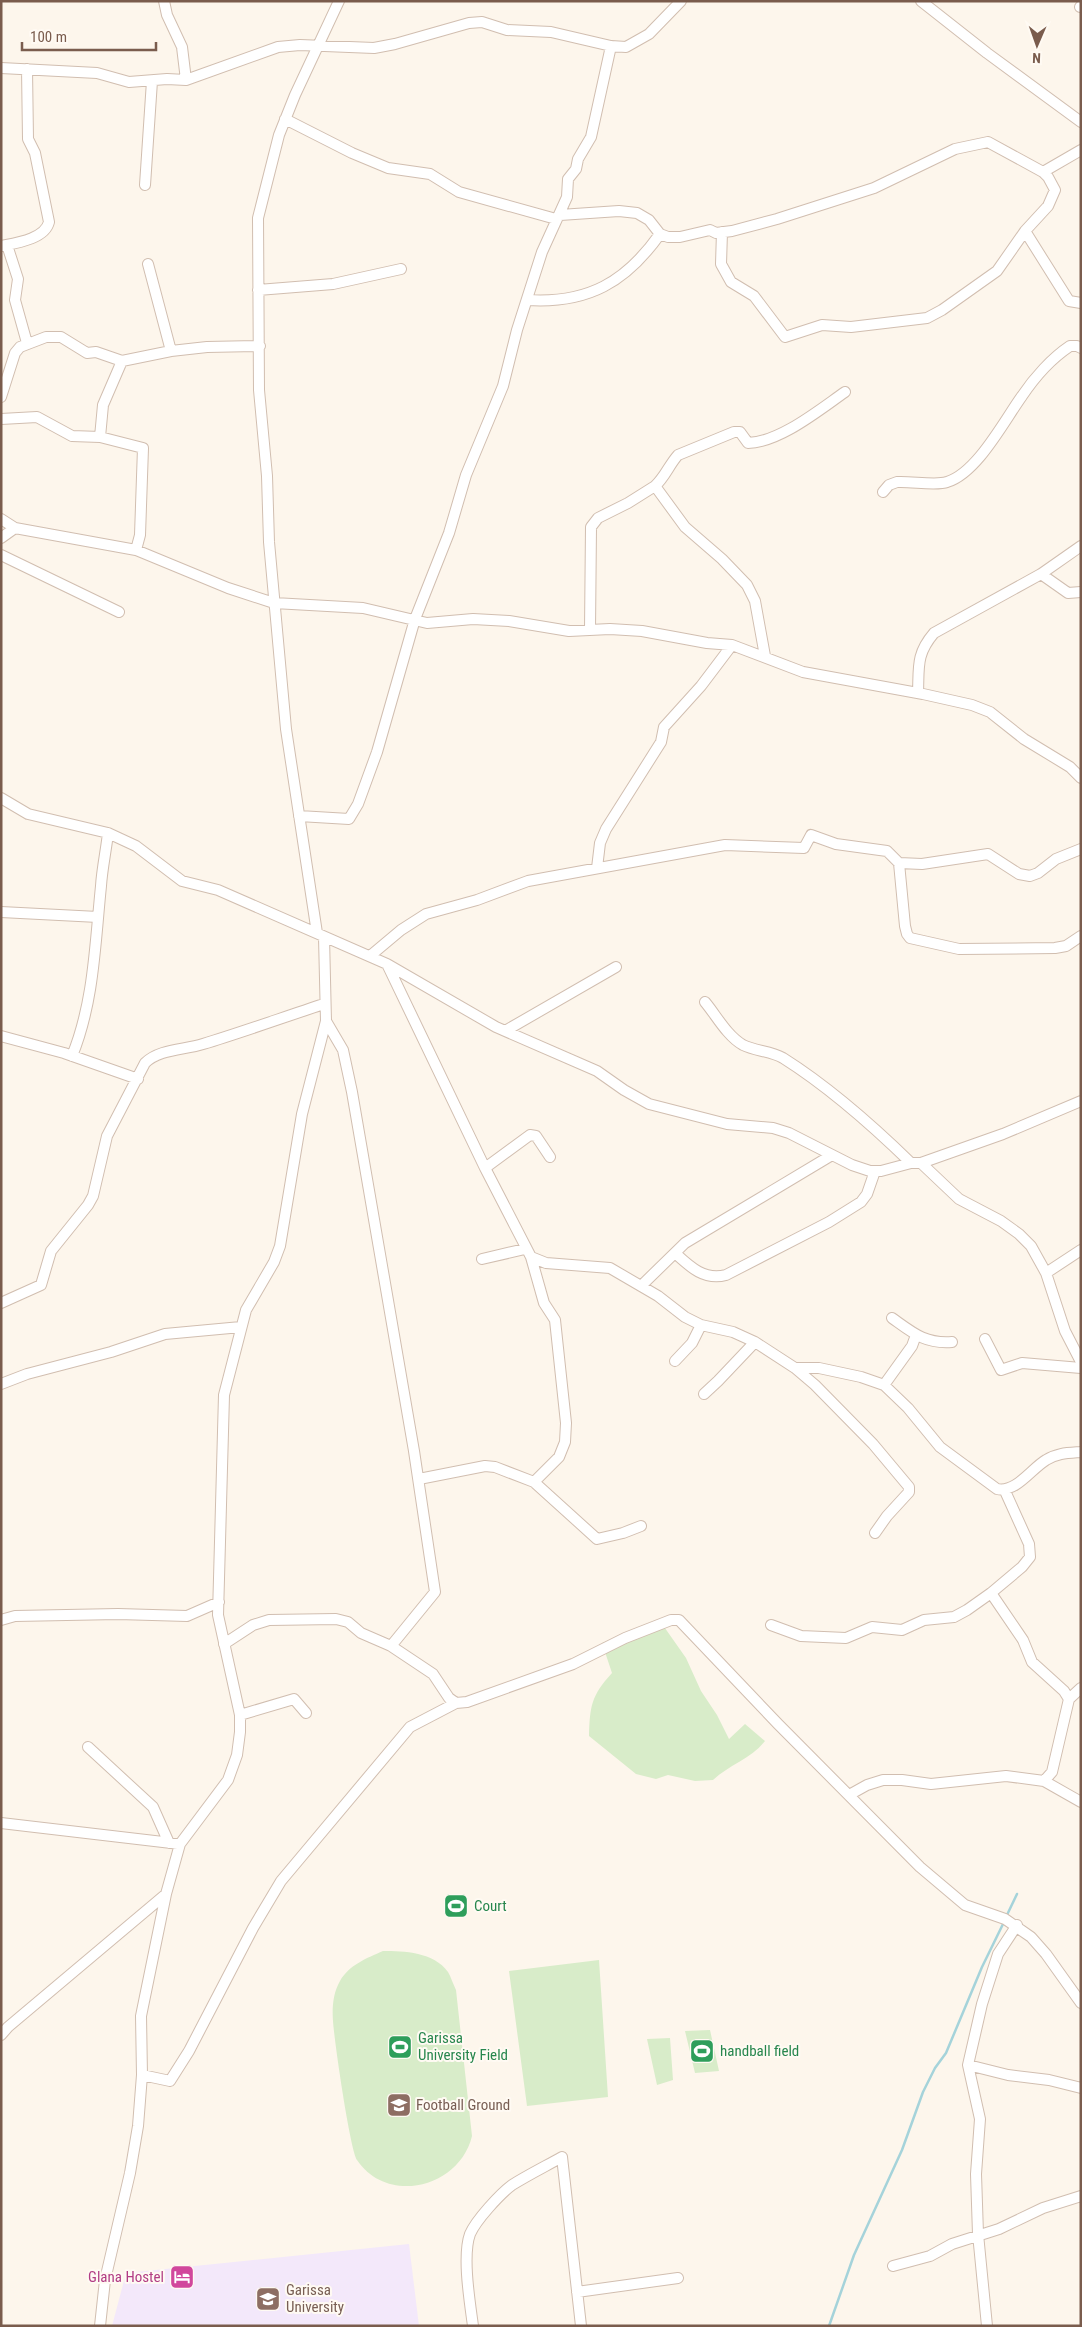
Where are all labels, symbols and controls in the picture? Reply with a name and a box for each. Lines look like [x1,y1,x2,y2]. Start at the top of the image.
scale bar [22,20,156,52]
north arrow [1012,20,1062,70]
text: 100 m [30,28,67,46]
text: N [1032,50,1041,66]
sports icon: Court [443,1893,469,1919]
place label: Court [474,1897,507,1915]
place label: Garissa University Field [418,2029,508,2064]
sports icon: Garissa University Field [387,2034,413,2060]
sports icon: handball field [689,2038,715,2064]
place label: handball field [720,2042,799,2060]
school or university icon: Football Ground [386,2092,412,2118]
place label: Football Ground [416,2096,510,2114]
hotel icon: Glana Hostel [169,2264,195,2290]
place label: Glana Hostel [88,2268,164,2286]
place label: Garissa University [286,2281,344,2316]
school or university icon: Garissa University [255,2286,281,2312]

